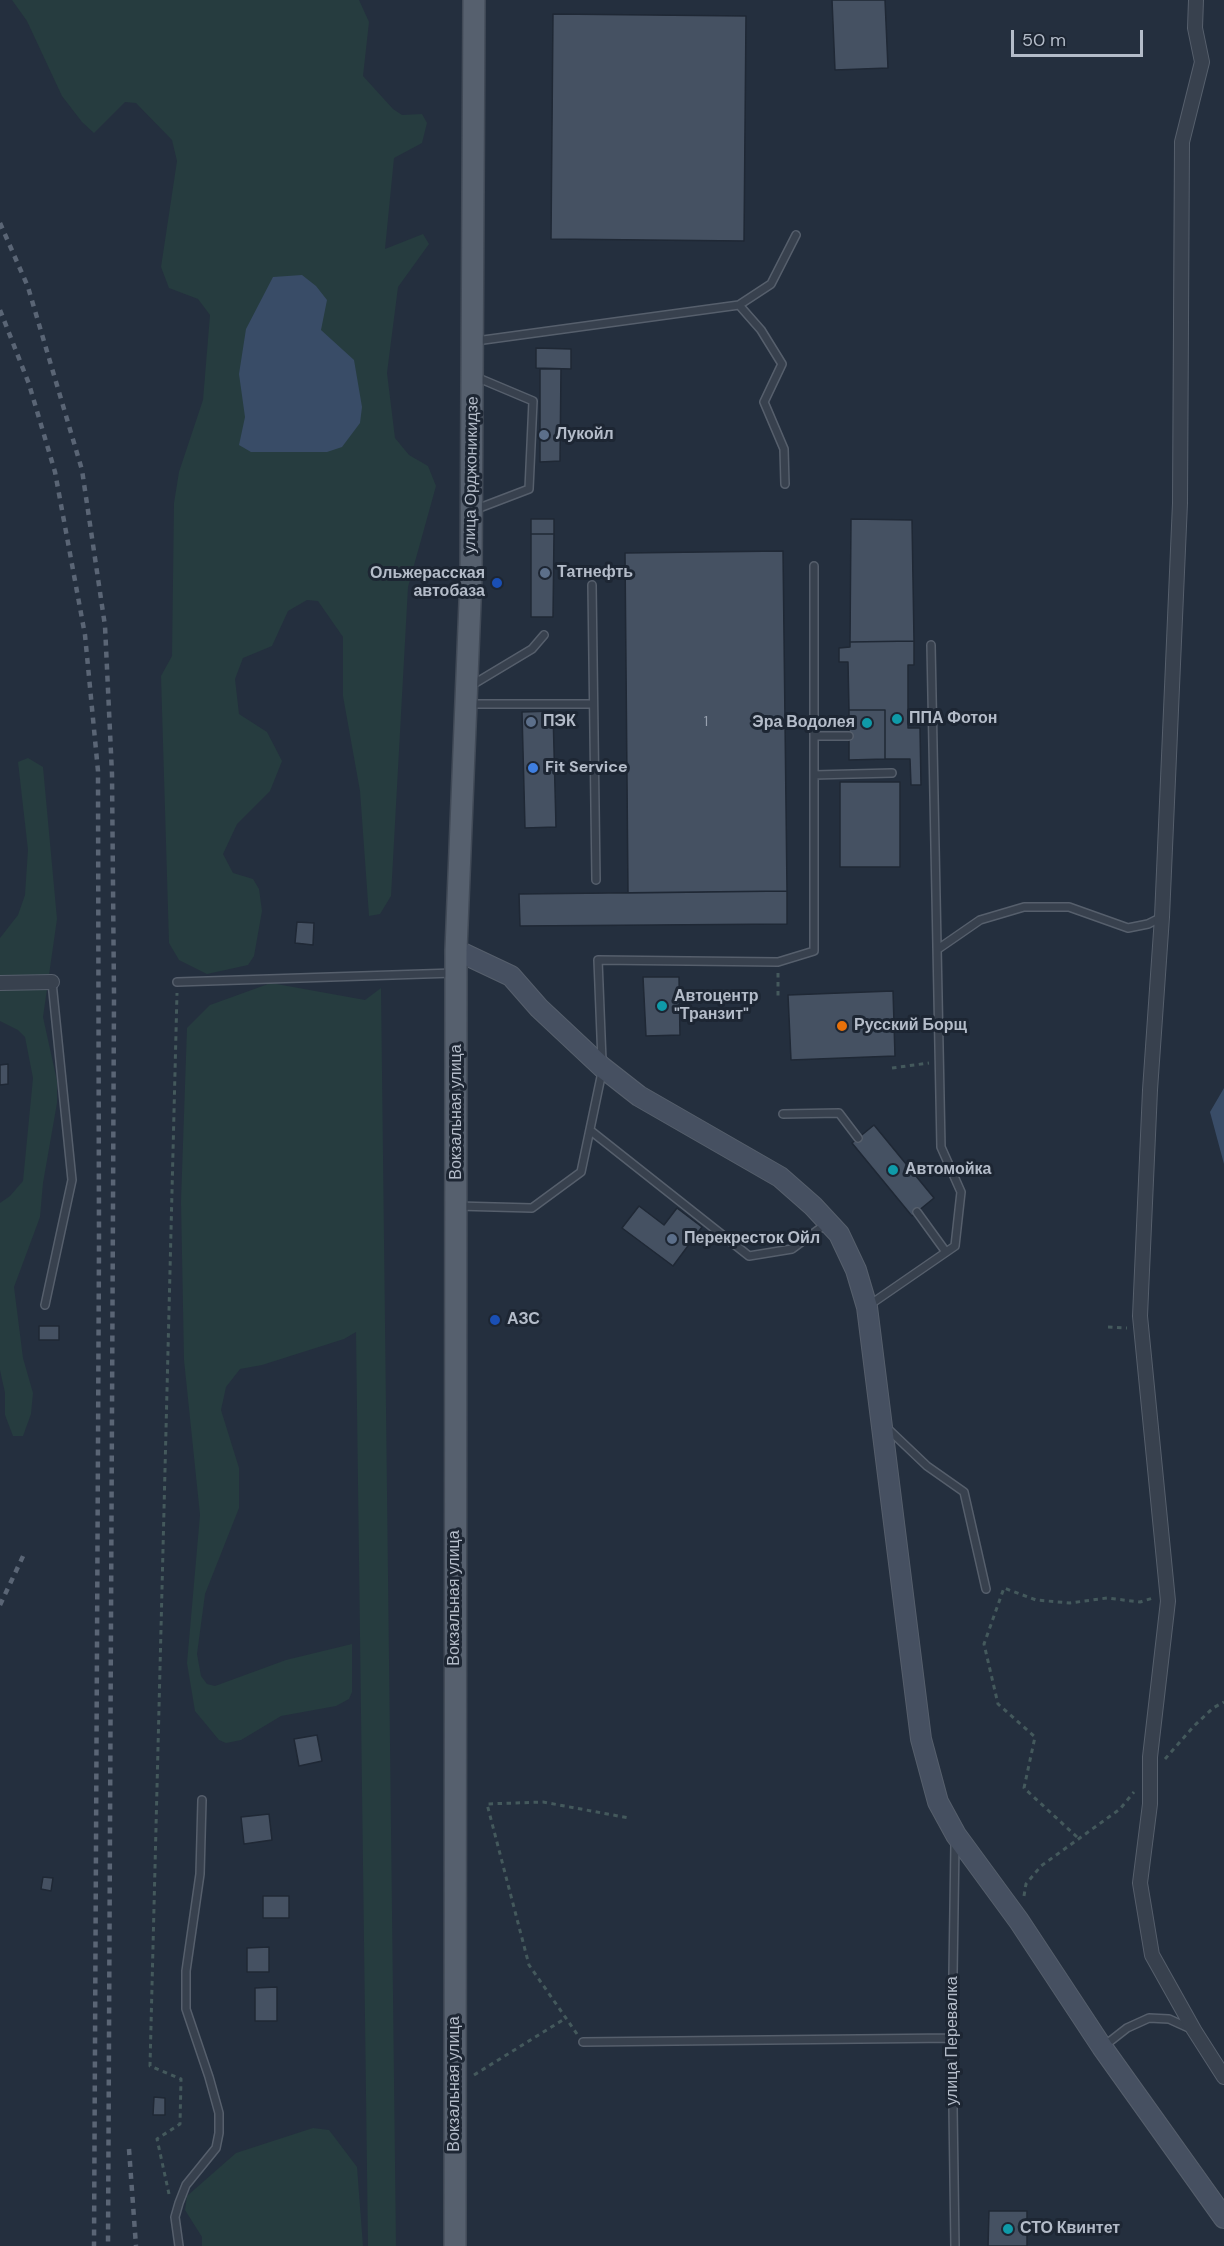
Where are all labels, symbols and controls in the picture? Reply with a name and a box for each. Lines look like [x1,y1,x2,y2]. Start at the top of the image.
scale bar [1014,18,1146,56]
text: 50 m [1022,28,1066,52]
street label: улица Орджоникидзе [461,396,483,554]
place label: Лукойл [556,425,614,445]
marker: Лукойл [537,428,551,442]
place label: Татнефть [557,563,633,583]
place label: Ольжерасская автобаза [370,564,485,602]
marker: Татнефть [538,566,552,580]
marker: Ольжерасская автобаза [490,576,504,590]
place label: ППА Фотон [909,709,997,729]
place label: ПЭК [543,712,576,732]
marker: ППА Фотон [890,712,904,726]
place label: Эра Водолея [752,713,855,733]
house number: 1 [704,714,708,730]
marker: ПЭК [524,715,538,729]
marker: Эра Водолея [860,716,874,730]
place label: Fit Service [545,758,628,778]
marker: Fit Service [526,761,540,775]
place label: Автоцентр "Транзит" [674,987,759,1025]
marker: Автоцентр "Транзит" [655,999,669,1013]
place label: Русский Борщ [854,1016,967,1036]
marker: Русский Борщ [835,1019,849,1033]
street label: Вокзальная улица [447,1044,467,1180]
place label: Автомойка [905,1160,992,1180]
marker: Автомойка [886,1163,900,1177]
place label: Перекресток Ойл [684,1229,820,1249]
marker: Перекресток Ойл [665,1232,679,1246]
place label: АЗС [507,1310,540,1330]
marker: АЗС [488,1313,502,1327]
street label: Вокзальная улица [445,1530,465,1666]
street label: улица Перевалка [943,1976,963,2106]
street label: Вокзальная улица [445,2016,465,2152]
place label: СТО Квинтет [1020,2219,1120,2239]
marker: СТО Квинтет [1001,2222,1015,2236]

